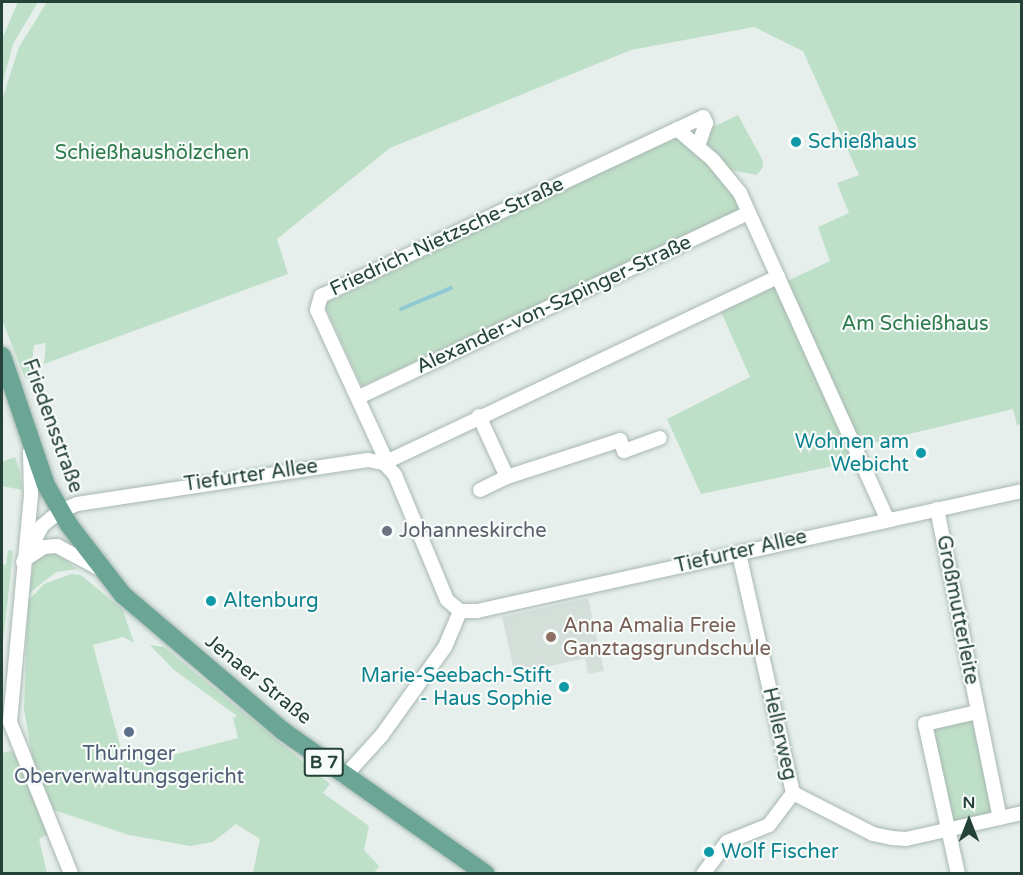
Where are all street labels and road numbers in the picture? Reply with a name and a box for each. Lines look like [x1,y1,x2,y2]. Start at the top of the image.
street label: Friedrich-Nietzsche-Straße [326,172,568,302]
street label: Alexander-von-Szpinger-Straße [413,231,695,379]
street label: Friedensstraße [17,356,87,496]
street label: Tiefurter Allee [183,455,319,497]
street label: Tiefurter Allee [673,525,809,579]
street label: Großmutterleite [931,533,983,687]
street label: Jenaer Straße [200,630,316,730]
street label: Hellerweg [757,685,801,783]
road number: B 7 [303,747,345,777]

